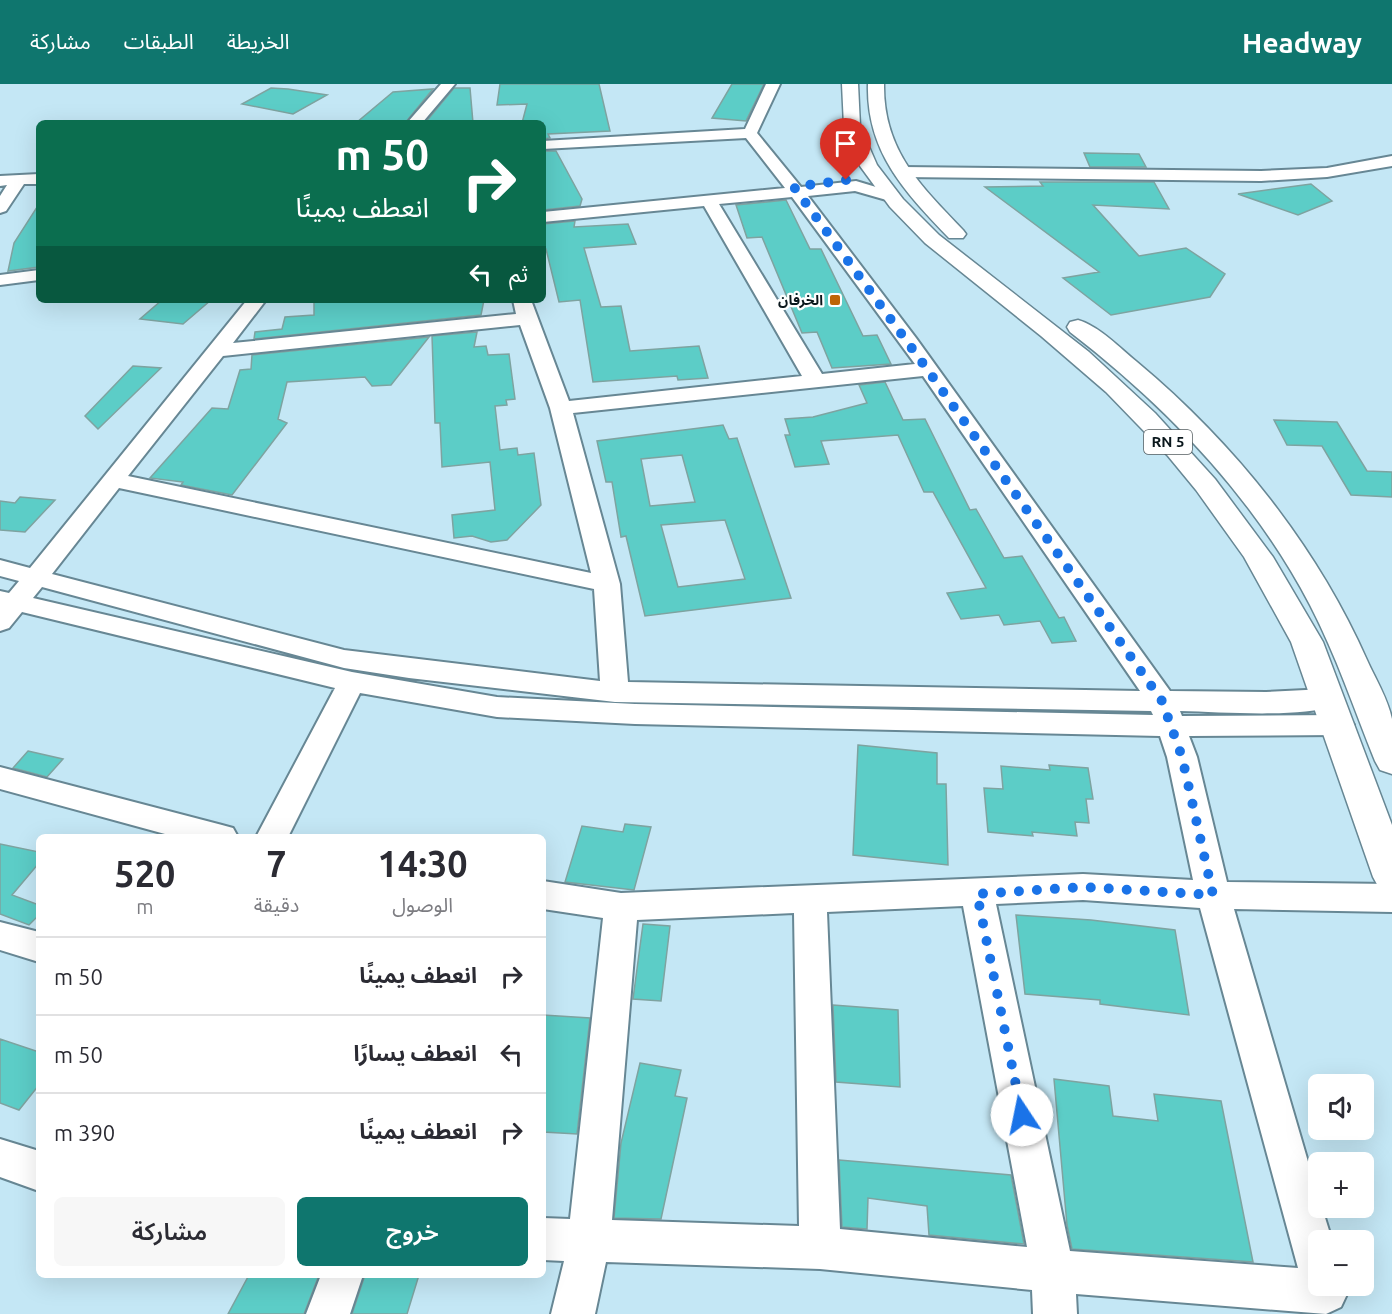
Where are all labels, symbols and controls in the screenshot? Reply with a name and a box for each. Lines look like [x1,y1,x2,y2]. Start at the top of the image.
text: Headway [1242,27,1362,58]
text: مشاركة [30,29,91,53]
text: الطبقات [124,29,194,53]
text: الخريطة [227,29,290,53]
pin [820,118,871,180]
icon: arrive [829,127,862,160]
text: 50 m [335,131,429,178]
icon: right [450,144,528,222]
text: انعطف يمينًا [295,192,429,222]
icon: left [464,258,497,291]
text: ثم [509,261,528,286]
place label: الخرفان [778,292,823,309]
marker: الخرفان [828,293,842,307]
road number: RN 5 [1144,430,1192,454]
text: 7 [266,843,287,884]
text: 14:30 [378,843,468,884]
text: 520 [114,853,175,894]
text: دقيقة [254,893,299,916]
text: الوصول [392,893,453,916]
text: m [136,895,153,918]
icon: right [495,960,528,993]
text: انعطف يمينًا [359,962,477,987]
text: 50 m [54,964,103,989]
icon: left [495,1038,528,1071]
text: انعطف يسارًا [354,1040,477,1065]
text: 50 m [54,1042,103,1067]
map controls [1308,1074,1374,1296]
button: sound [1308,1074,1374,1140]
position arrow [990,1083,1054,1147]
icon: right [495,1116,528,1149]
text: انعطف يمينًا [359,1118,477,1143]
text: 390 m [54,1120,115,1145]
button: + [1308,1152,1374,1218]
button: مشاركة [54,1197,285,1266]
button: خروج [297,1197,528,1266]
button: − [1308,1230,1374,1296]

